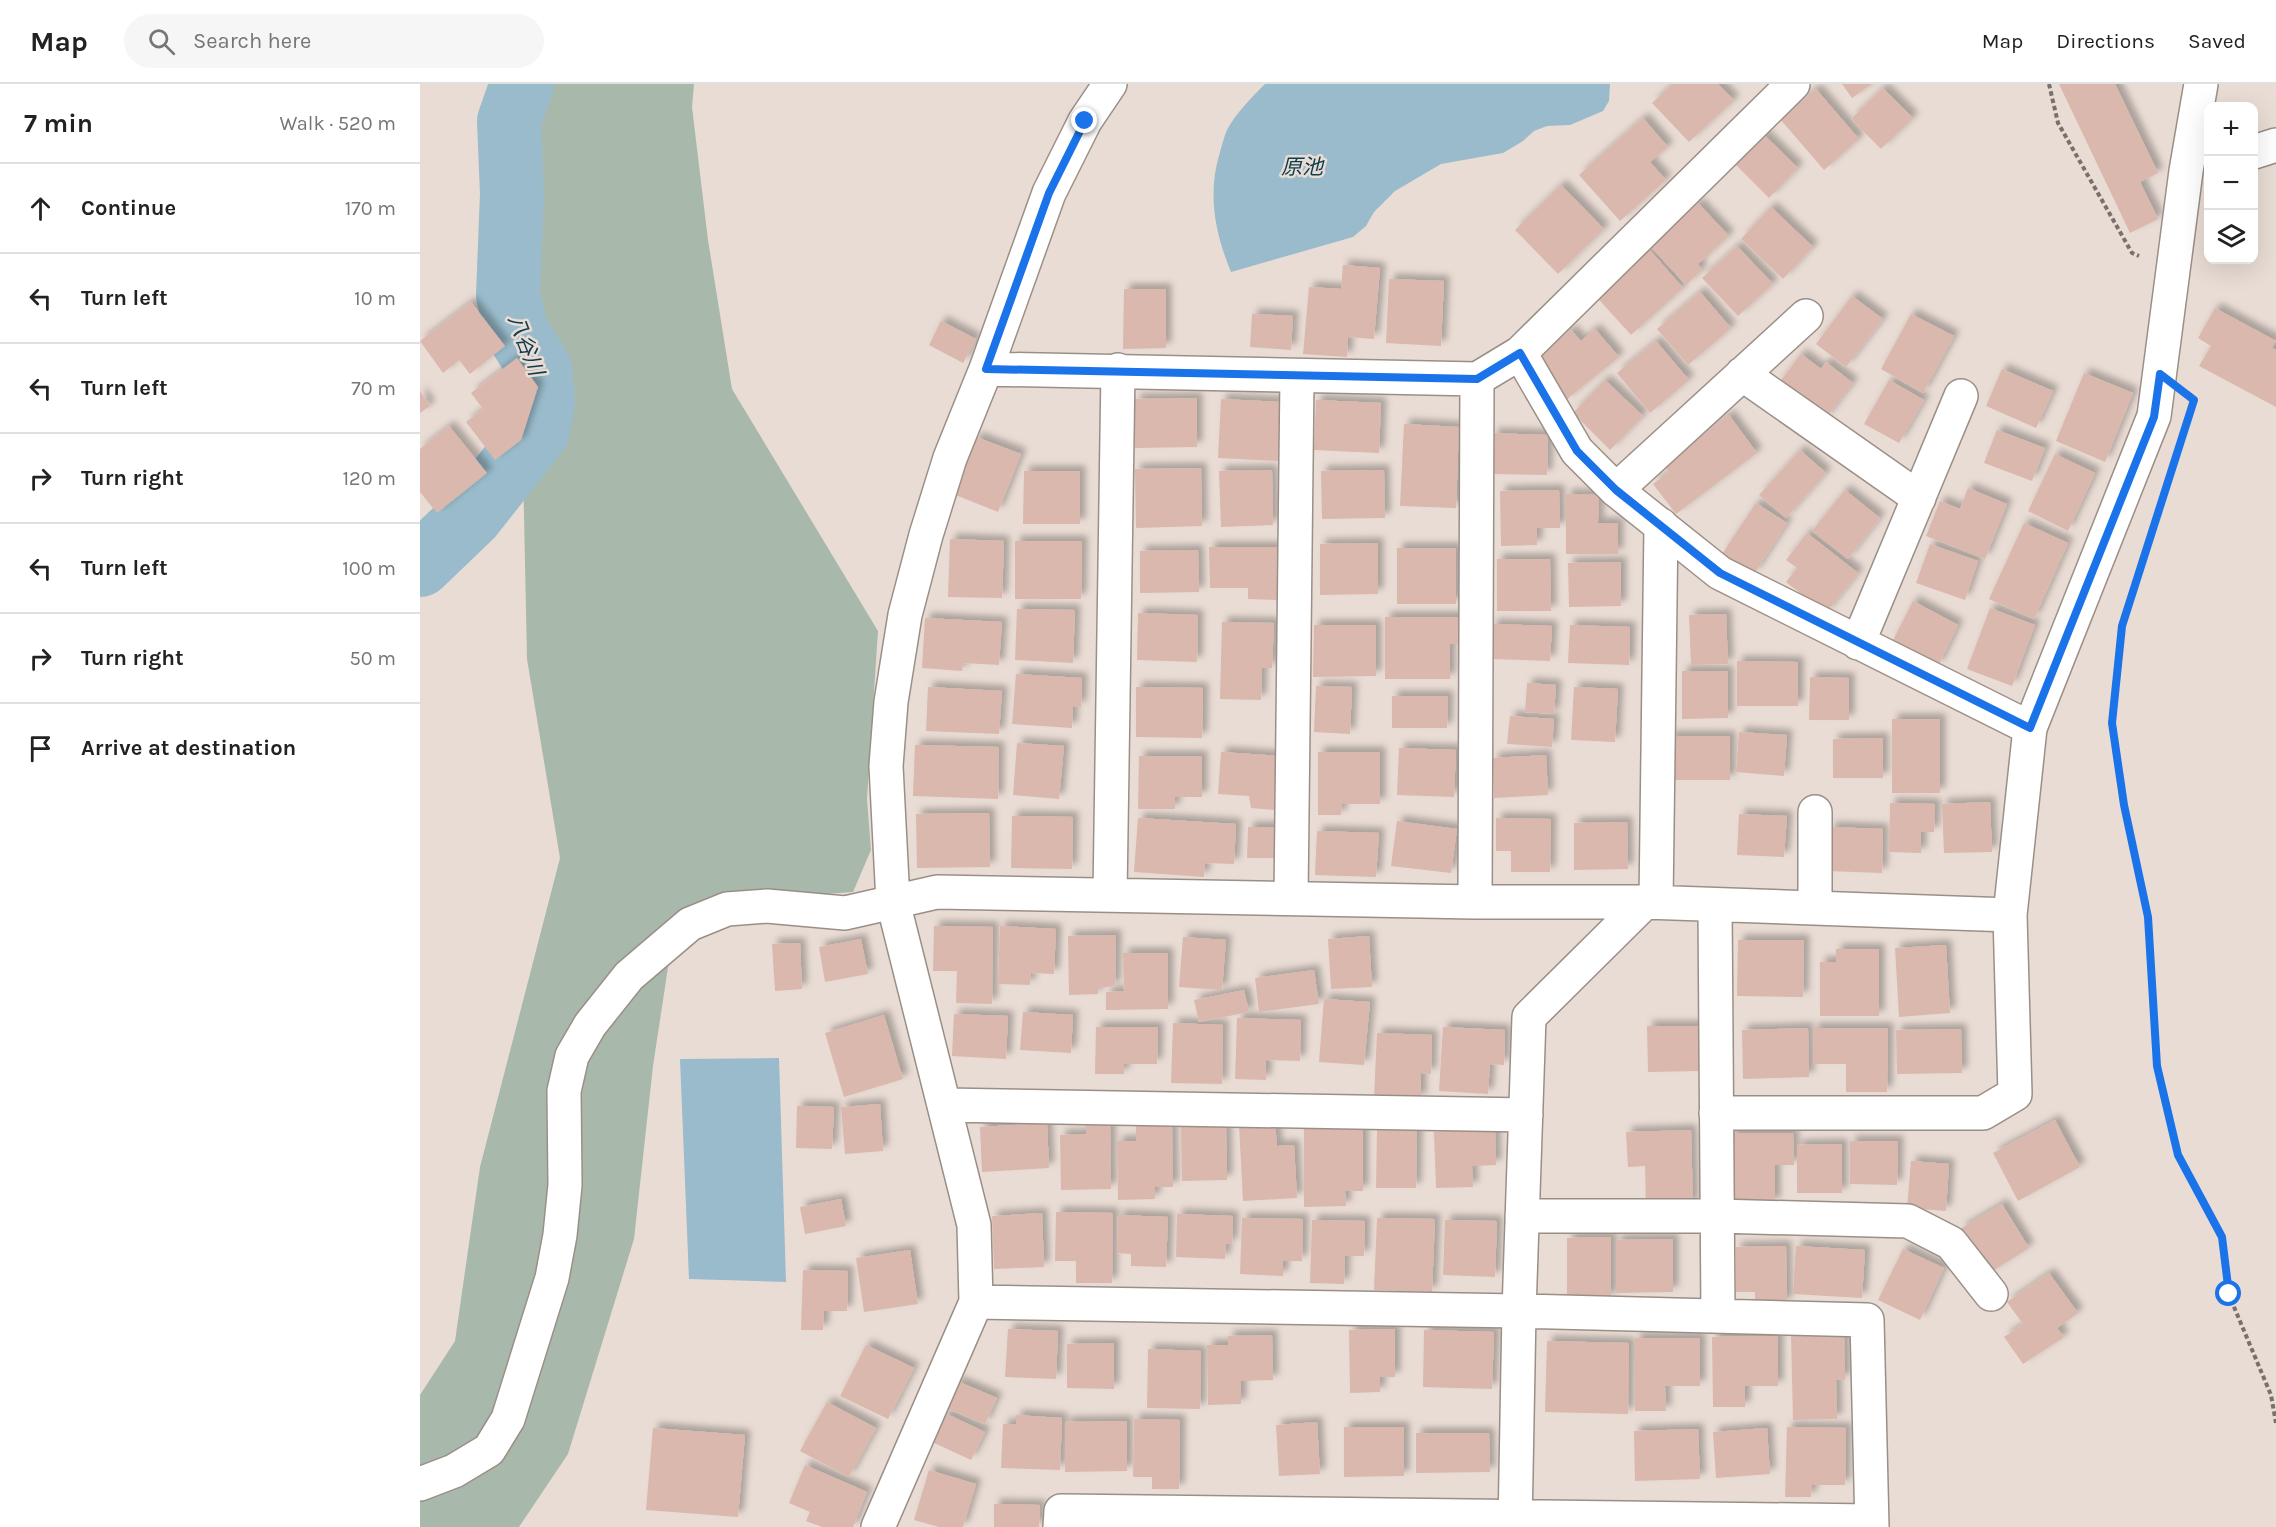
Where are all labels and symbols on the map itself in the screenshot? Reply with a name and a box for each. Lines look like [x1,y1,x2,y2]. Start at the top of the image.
route end [1071,107,1097,133]
water label: 原池 [1281,155,1325,179]
water label: 八谷川 [504,311,549,381]
route start [2215,1280,2241,1306]

